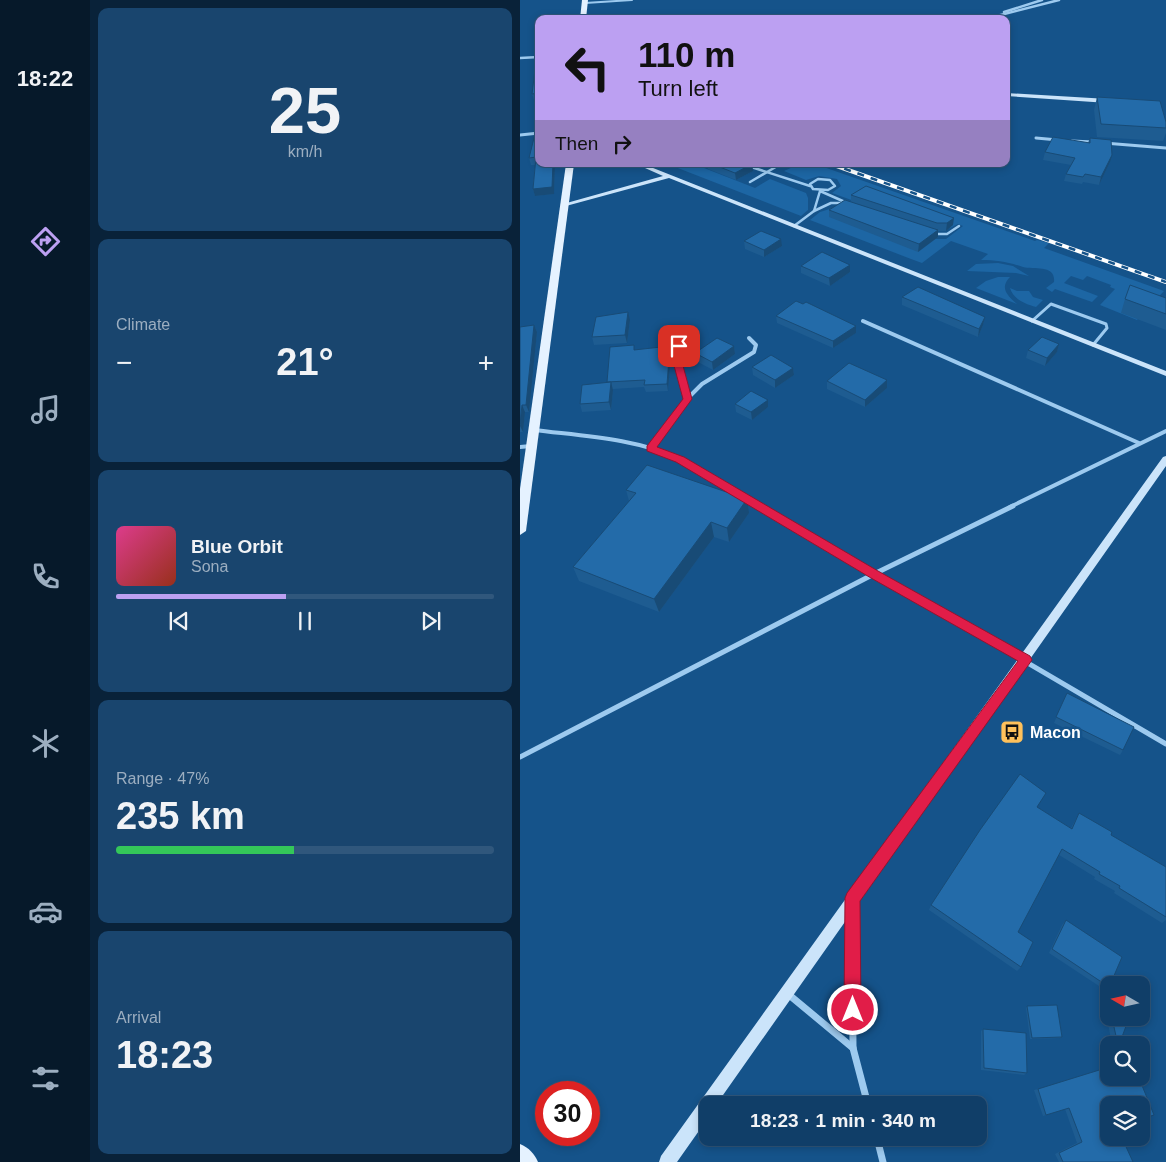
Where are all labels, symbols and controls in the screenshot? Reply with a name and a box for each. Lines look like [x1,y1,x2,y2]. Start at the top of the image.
icon: left [555,35,620,100]
text: 110 m [638,35,735,74]
text: 18:22 [17,66,73,91]
text: 25 [269,74,341,147]
text: Turn left [638,76,718,101]
icon: right [608,130,636,158]
text: Then [555,133,598,154]
text: km/h [288,143,322,160]
icon: directions [28,224,63,259]
text: Climate [116,316,170,333]
pin [658,325,700,367]
icon: arrive [665,332,693,360]
text: 21° [276,341,334,383]
text: − [116,347,132,378]
text: + [478,347,494,378]
icon: music [28,392,63,427]
text: Blue Orbit [191,536,283,557]
text: Sona [191,558,228,575]
icon: phone [28,559,63,594]
icon: previous [165,607,193,635]
icon: pause [291,607,319,635]
icon: next [417,607,445,635]
bus stop icon: Macon [999,719,1025,745]
place label: Macon [1030,724,1081,741]
icon: climate [28,726,63,761]
text: Range · 47% [116,770,209,787]
text: 235 km [116,795,245,837]
icon: car [28,894,63,929]
north arrow [1100,976,1150,1026]
map controls [1100,976,1150,1146]
position arrow [826,983,878,1035]
text: Arrival [116,1009,161,1026]
text: 18:23 [116,1034,213,1076]
button: search [1100,1036,1150,1086]
icon: filters [28,1061,63,1096]
speed limit sign: 30 [535,1081,600,1146]
button: layers [1100,1096,1150,1146]
text: 18:23 · 1 min · 340 m [750,1110,936,1131]

